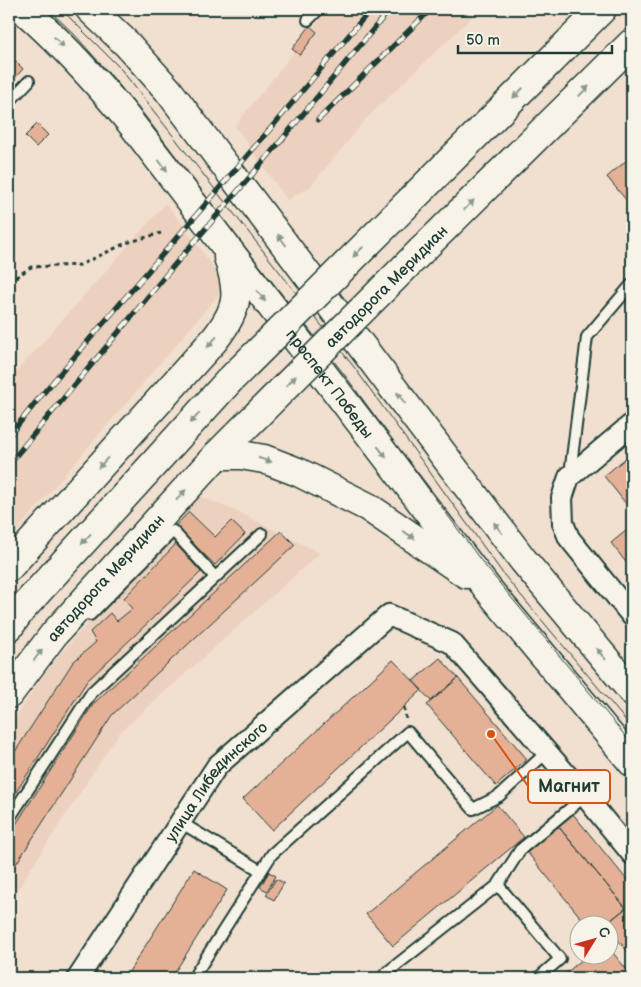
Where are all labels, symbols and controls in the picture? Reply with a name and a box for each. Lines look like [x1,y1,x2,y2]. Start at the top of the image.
scale bar [458,22,612,54]
text: 50 m [466,31,500,50]
one-way arrow [53,35,65,47]
one-way arrow [578,85,590,97]
one-way arrow [512,87,524,99]
one-way arrow [158,159,168,173]
one-way arrow [462,199,474,211]
street label: автодорога Меридиан [322,222,452,352]
one-way arrow [277,233,287,247]
one-way arrow [352,246,364,258]
one-way arrow [256,289,267,302]
street label: проспект Победы [281,326,377,442]
one-way arrow [207,335,218,348]
one-way arrow [285,375,297,387]
one-way arrow [395,392,406,405]
one-way arrow [189,412,201,424]
one-way arrow [377,445,387,459]
one-way arrow [98,456,109,469]
one-way arrow [258,457,273,464]
one-way arrow [175,489,187,501]
street label: автодорога Меридиан [44,511,169,646]
one-way arrow [493,522,504,535]
one-way arrow [402,530,415,540]
one-way arrow [80,532,92,544]
one-way arrow [33,648,43,662]
one-way arrow [595,648,607,660]
street label: улица Либединского [162,718,272,846]
callout: Магнит [528,770,610,803]
text: Магнит [538,776,600,797]
north arrow [568,914,618,964]
text: С [594,923,614,942]

